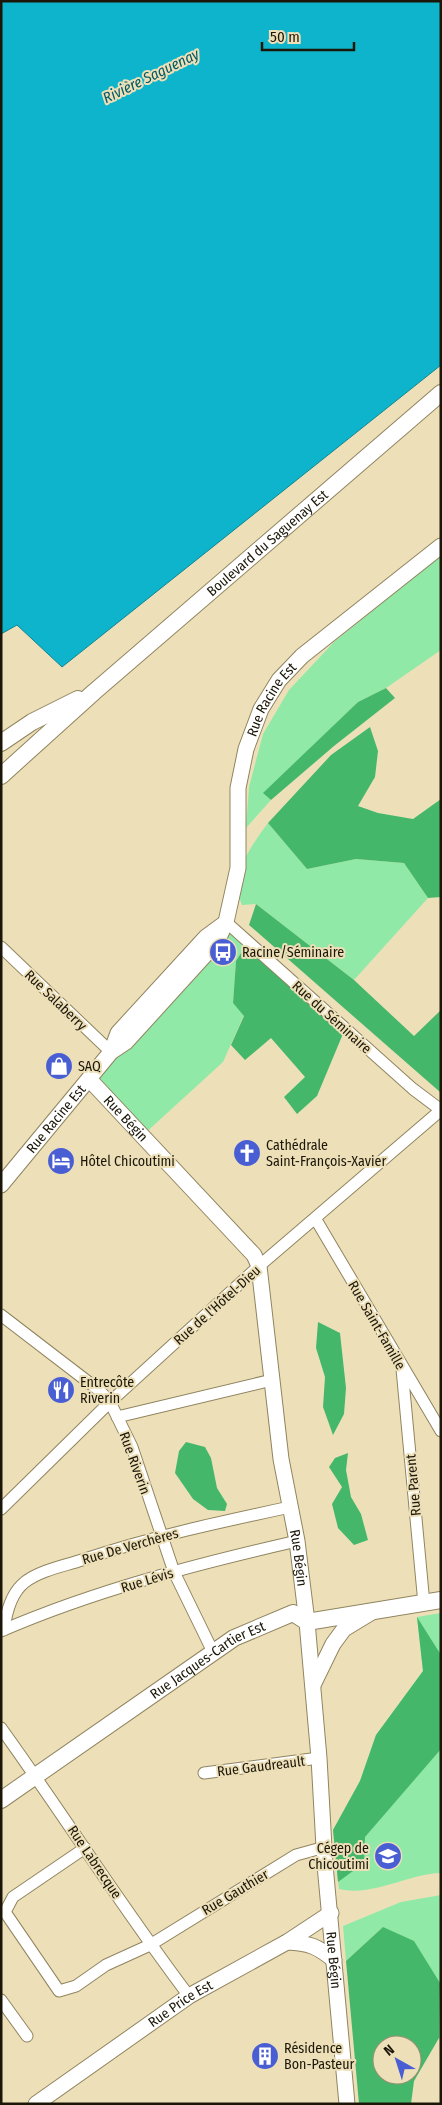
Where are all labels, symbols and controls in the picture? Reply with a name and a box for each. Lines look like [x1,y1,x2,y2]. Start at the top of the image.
scale bar [262,20,354,52]
text: 50 m [270,28,300,46]
water label: Rivière Saguenay [100,44,203,107]
street label: Boulevard du Saguenay Est [204,486,332,600]
street label: Rue Racine Est [244,659,300,739]
bus stop icon: Racine/Séminaire [208,937,238,967]
place label: Racine/Séminaire [242,944,344,961]
street label: Rue Salaberry [21,967,91,1035]
street label: Rue du Séminaire [289,977,375,1057]
shop icon: SAQ [44,1051,74,1081]
place label: SAQ [78,1058,101,1075]
street label: Rue Racine Est [23,1081,90,1157]
street label: Rue Bégin [100,1092,151,1145]
place label: Cathédrale Saint-François-Xavier [266,1137,386,1170]
church icon: Cathédrale Saint-François-Xavier [232,1138,262,1168]
hotel icon: Hôtel Chicoutimi [46,1146,76,1176]
place label: Hôtel Chicoutimi [80,1153,175,1170]
street label: Rue de l'Hôtel-Dieu [170,1262,264,1349]
street label: Rue Saint-Famille [344,1278,409,1373]
place label: Entrecôte Riverin [80,1374,134,1407]
restaurant icon: Entrecôte Riverin [46,1375,76,1405]
street label: Rue Riverin [115,1430,154,1497]
street label: Rue Parent [402,1453,425,1517]
street label: Rue De Verchères [80,1525,180,1568]
street label: Rue Bégin [286,1528,311,1587]
street label: Rue Lévis [119,1565,175,1596]
street label: Rue Jacques-Cartier Est [147,1618,268,1703]
street label: Rue Gaudreault [216,1753,306,1780]
street label: Rue Labrecque [64,1823,125,1902]
place label: Cégep de Chicoutimi [308,1840,369,1873]
school or university icon: Cégep de Chicoutimi [373,1841,403,1871]
street label: Rue Gauthier [199,1866,272,1919]
street label: Rue Bégin [322,1931,344,1990]
street label: Rue Price Est [145,1976,216,2031]
north arrow [372,2035,422,2085]
place label: Résidence Bon-Pasteur [284,2040,355,2073]
building icon: Résidence Bon-Pasteur [250,2041,280,2071]
text: N [381,2041,398,2060]

